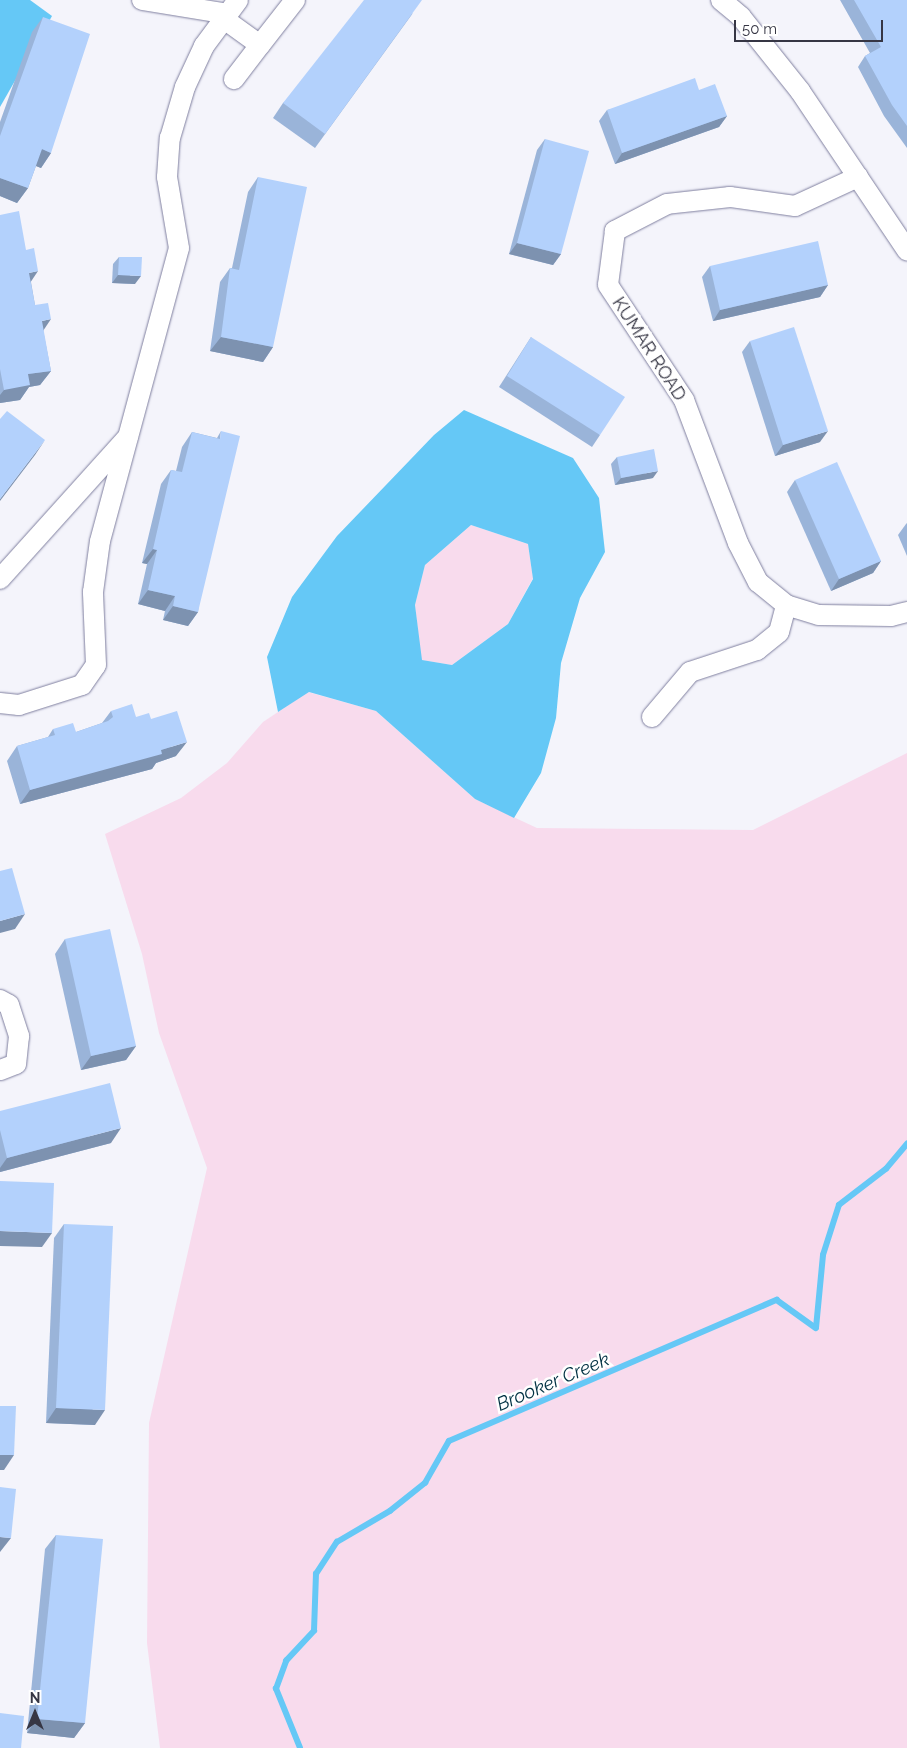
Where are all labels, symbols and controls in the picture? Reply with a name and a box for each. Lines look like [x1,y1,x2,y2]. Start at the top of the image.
scale bar [737,10,886,42]
text: 50 m [742,20,777,38]
street label: KUMAR ROAD [607,293,691,405]
water label: Brooker Creek [493,1348,613,1416]
north arrow [10,1688,60,1738]
text: N [30,1690,40,1706]

